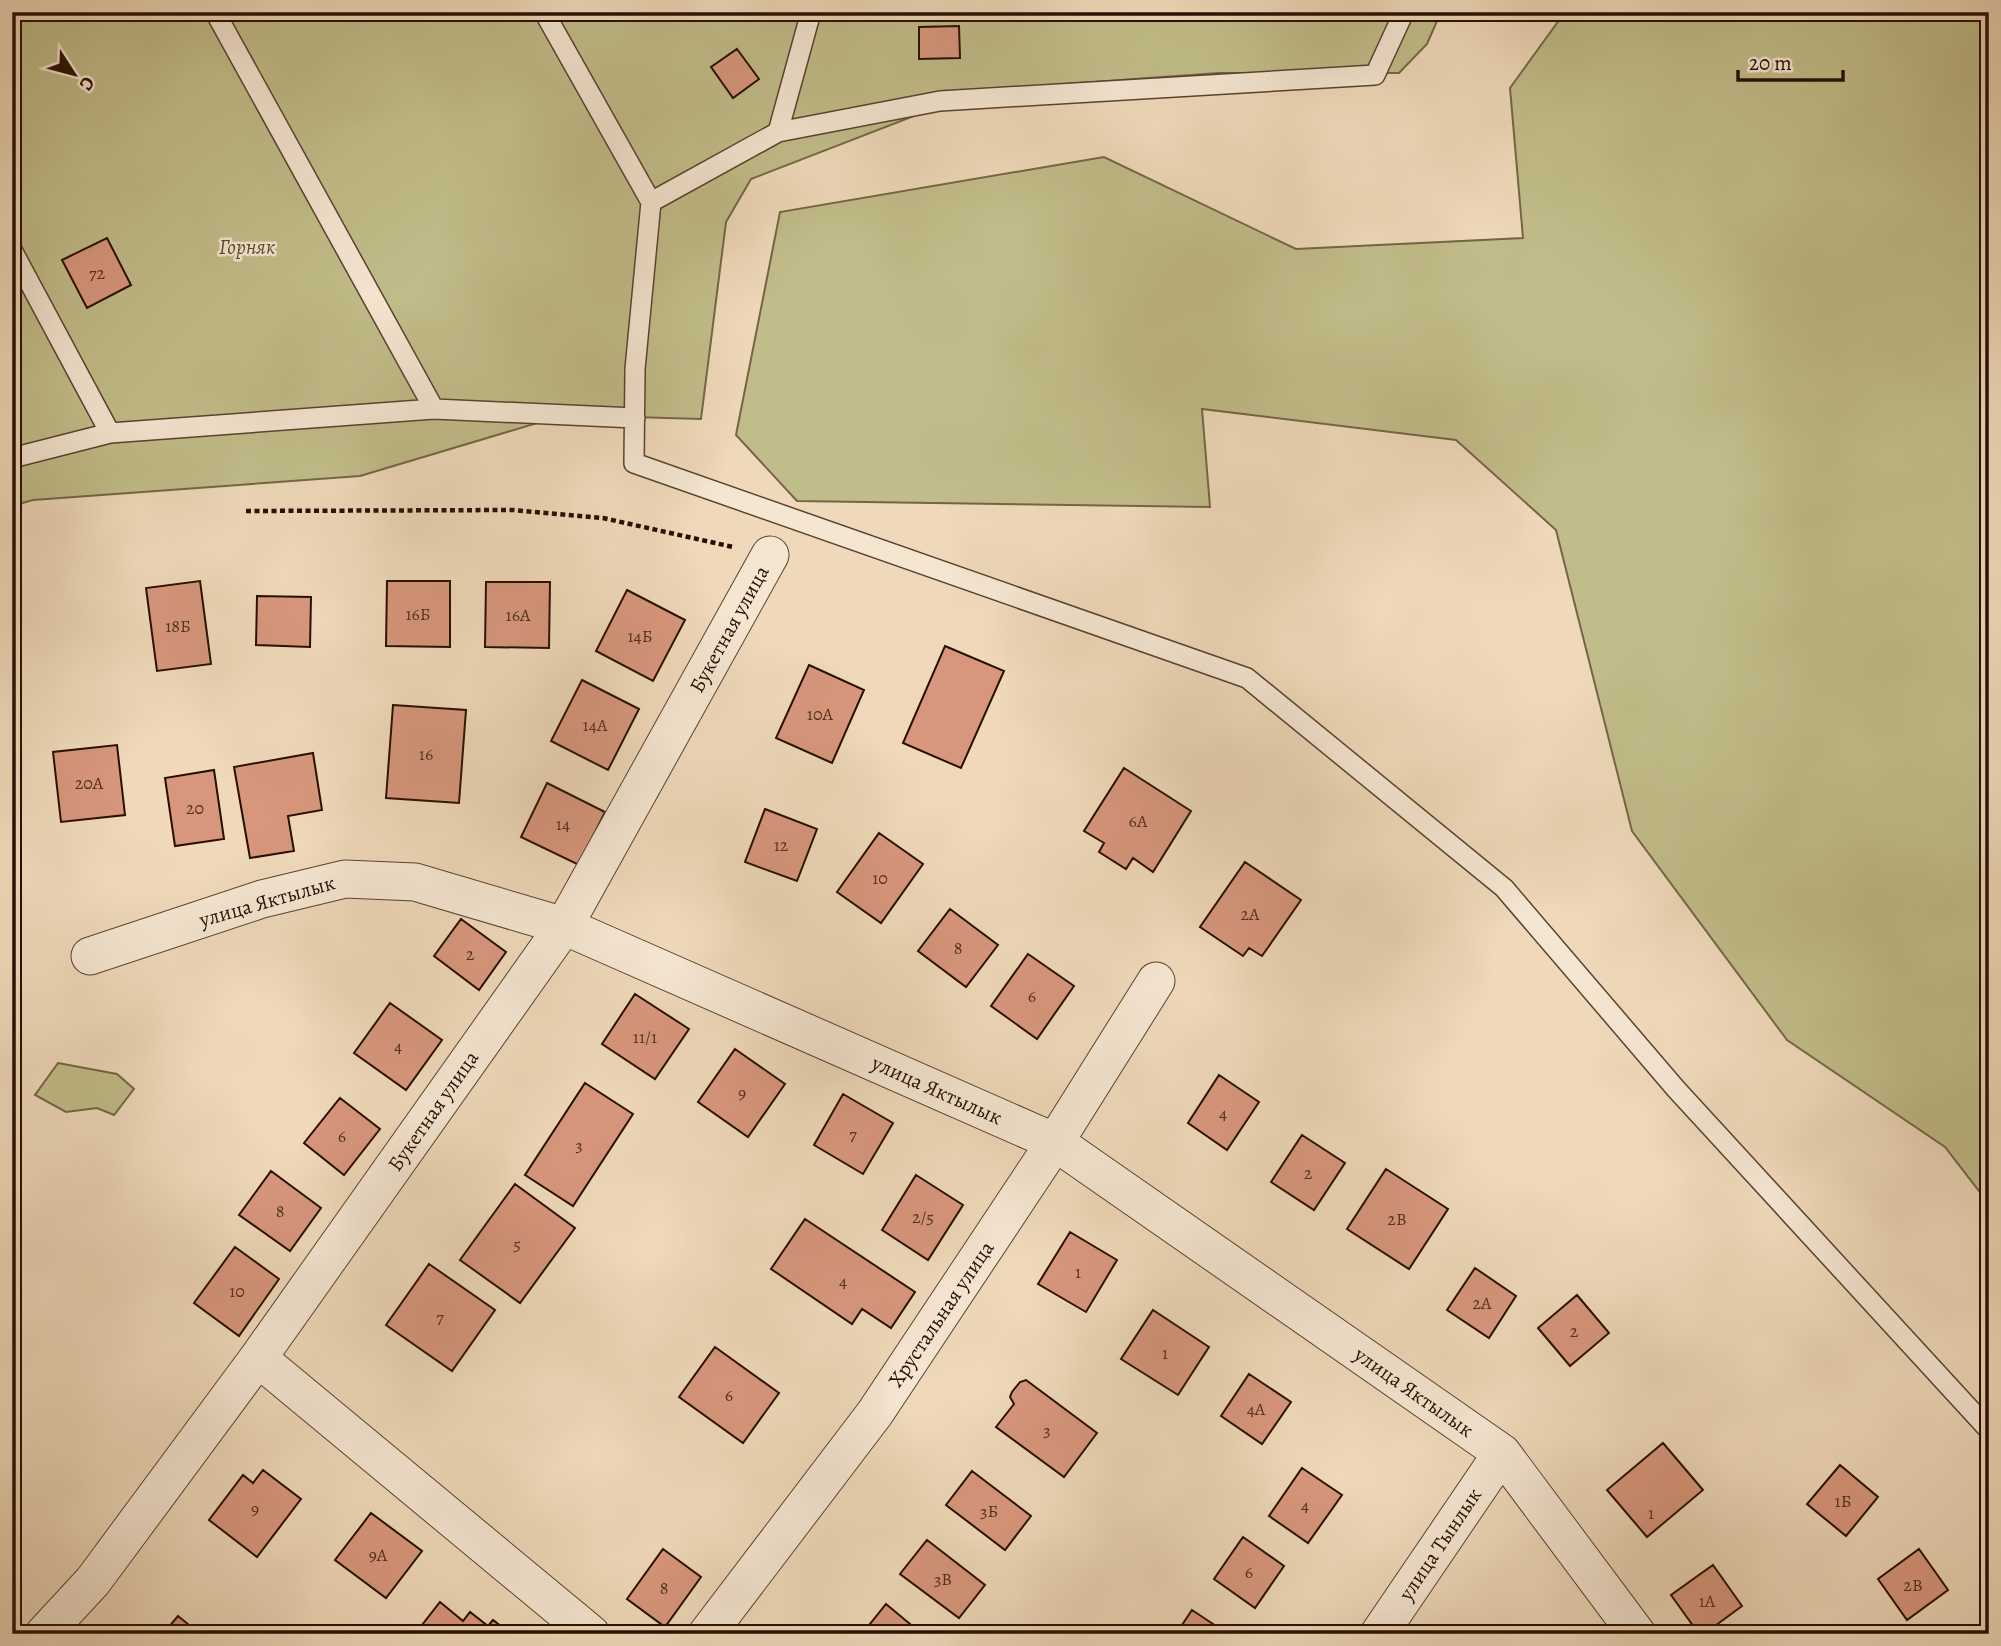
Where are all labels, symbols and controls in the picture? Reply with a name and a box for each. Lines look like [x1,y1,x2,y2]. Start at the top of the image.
north arrow [38,38,108,108]
scale bar [1738,38,1843,82]
text: 20 m [1749,49,1792,77]
text: С [73,71,101,96]
park label: Горняк [219,233,275,261]
house number: 72 [89,261,105,285]
street label: Букетная улица [683,560,776,698]
house number: 16Б [405,602,431,626]
house number: 16А [506,603,531,627]
house number: 18Б [165,614,191,638]
house number: 14Б [627,624,653,648]
house number: 10А [807,702,834,726]
house number: 14А [583,713,608,737]
house number: 16 [419,742,433,766]
house number: 20А [75,771,104,795]
house number: 20 [186,796,204,820]
house number: 6А [1129,809,1148,833]
house number: 14 [556,812,570,836]
house number: 12 [774,833,789,857]
house number: 10 [872,866,888,890]
street label: улица Яктылык [195,868,338,934]
house number: 2А [1240,902,1260,926]
house number: 8 [954,936,962,960]
house number: 2 [466,942,475,966]
house number: 6 [1028,984,1036,1008]
house number: 11/1 [633,1025,657,1049]
house number: 4 [394,1034,402,1058]
street label: Букетная улица [381,1045,485,1177]
street label: улица Яктылык [866,1048,1007,1131]
house number: 9 [738,1081,746,1105]
house number: 4 [1219,1101,1227,1125]
house number: 7 [849,1122,857,1146]
house number: 6 [338,1124,346,1148]
house number: 3 [575,1133,583,1157]
house number: 2 [1304,1161,1313,1185]
house number: 8 [276,1199,284,1223]
house number: 2/5 [912,1205,934,1229]
house number: 2В [1387,1207,1407,1231]
house number: 5 [513,1232,521,1256]
street label: Хрустальная улица [882,1235,1001,1393]
house number: 1 [1075,1260,1081,1284]
house number: 4 [839,1269,847,1293]
house number: 10 [229,1279,245,1303]
house number: 2А [1472,1291,1492,1315]
house number: 7 [436,1305,444,1329]
house number: 2 [1570,1319,1579,1343]
street label: улица Яктылык [1348,1340,1479,1444]
house number: 1 [1162,1341,1168,1365]
house number: 6 [725,1383,733,1407]
house number: 4А [1247,1397,1266,1421]
house number: 3 [1043,1418,1051,1442]
street label: улица Тынлык [1391,1482,1488,1607]
house number: 1Б [1835,1489,1851,1513]
house number: 4 [1301,1493,1309,1517]
house number: 9 [251,1497,259,1521]
house number: 3Б [980,1499,998,1523]
house number: 1 [1648,1501,1654,1525]
house number: 9А [369,1543,388,1567]
house number: 6 [1245,1560,1253,1584]
house number: 3В [934,1567,952,1591]
house number: 2В [1903,1573,1923,1597]
house number: 8 [660,1576,668,1600]
house number: 1А [1699,1589,1716,1613]

